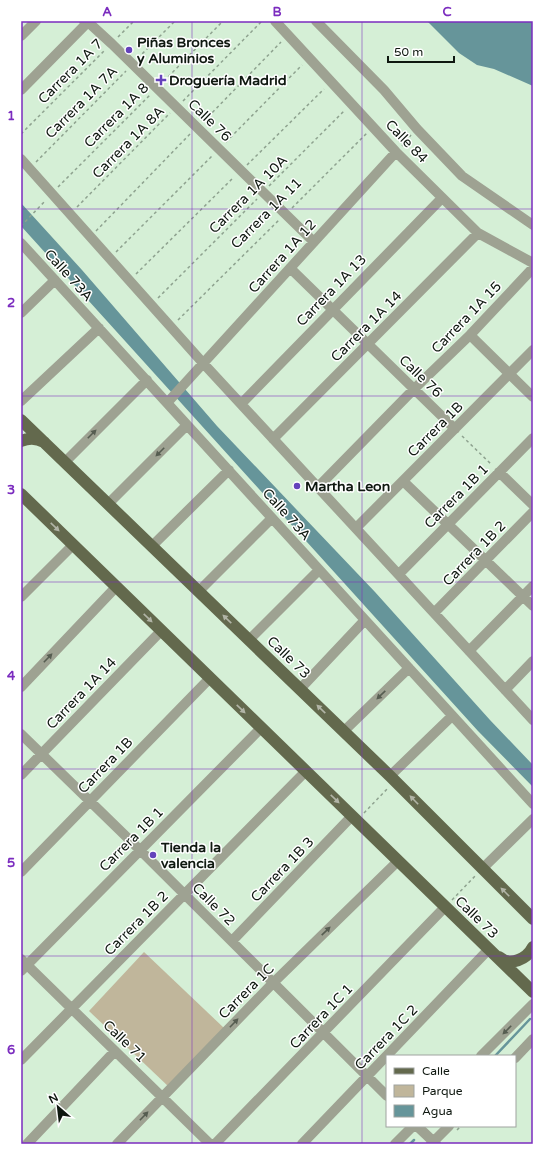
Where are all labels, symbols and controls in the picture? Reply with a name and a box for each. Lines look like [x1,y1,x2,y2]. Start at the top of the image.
text: A [102,4,112,20]
text: B [272,4,282,20]
text: C [442,4,452,20]
place label: Piñas Bronces y Aluminios [137,34,231,67]
street label: Carrera 1A 7 [34,35,106,107]
scale bar [388,38,454,64]
marker: Piñas Bronces y Aluminios [124,45,134,55]
text: 50 m [394,45,423,59]
street label: Carrera 1A 7A [42,63,121,142]
place label: Droguería Madrid [169,72,287,89]
marker: Droguería Madrid [156,75,166,85]
street label: Carrera 1A 8 [80,79,152,151]
street label: Calle 76 [184,96,235,145]
street label: Carrera 1A 8A [89,103,168,182]
text: 1 [7,108,15,124]
street label: Calle 84 [382,116,432,167]
street label: Carrera 1A 10A [206,152,291,237]
street label: Carrera 1A 11 [227,174,305,252]
street label: Carrera 1A 12 [245,216,320,297]
street label: Calle 73A [41,246,96,305]
street label: Carrera 1A 13 [293,251,370,330]
street label: Carrera 1A 15 [428,278,505,357]
street label: Carrera 1A 14 [327,287,406,365]
text: 2 [7,295,15,311]
street label: Calle 76 [395,352,446,401]
street label: Carrera 1B [404,398,467,461]
one-way arrow [87,429,97,439]
one-way arrow [155,448,165,457]
street label: Carrera 1B 1 [421,461,492,532]
place label: Martha Leon [305,478,390,495]
marker: Martha Leon [292,481,302,491]
text: 3 [7,482,15,498]
street label: Calle 73A [259,485,314,544]
street label: Carrera 1B 2 [439,517,510,589]
one-way arrow [50,523,60,532]
one-way arrow [143,613,153,623]
one-way arrow [222,614,232,624]
street label: Calle 73 [263,633,314,682]
one-way arrow [43,653,53,663]
street label: Carrera 1A 14 [43,654,120,733]
text: 4 [7,668,16,684]
one-way arrow [376,690,386,700]
one-way arrow [236,704,246,714]
one-way arrow [316,704,326,714]
street label: Carrera 1B [74,734,136,797]
one-way arrow [330,794,340,804]
one-way arrow [409,795,419,805]
street label: Carrera 1B 1 [96,804,167,875]
street label: Carrera 1B 3 [247,833,318,905]
place label: Tienda la valencia [160,839,221,872]
marker: Tienda la valencia [148,850,158,860]
text: 5 [7,855,15,871]
street label: Calle 72 [189,879,239,929]
one-way arrow [500,887,510,897]
street label: Carrera 1B 2 [101,888,172,959]
street label: Calle 73 [451,893,502,942]
one-way arrow [321,926,331,936]
street label: Carrera 1C [215,960,278,1023]
street label: Carrera 1C 1 [286,980,357,1052]
street label: Carrera 1C 2 [351,1001,422,1073]
street label: Calle 71 [99,1017,150,1066]
one-way arrow [229,1018,239,1028]
one-way arrow [502,1025,512,1035]
text: 6 [7,1042,15,1058]
legend [386,1055,516,1127]
text: Calle [422,1064,450,1078]
text: Parque [422,1084,463,1098]
north arrow [38,1087,78,1127]
text: N [47,1091,60,1106]
text: Agua [422,1104,452,1118]
one-way arrow [139,1111,148,1121]

